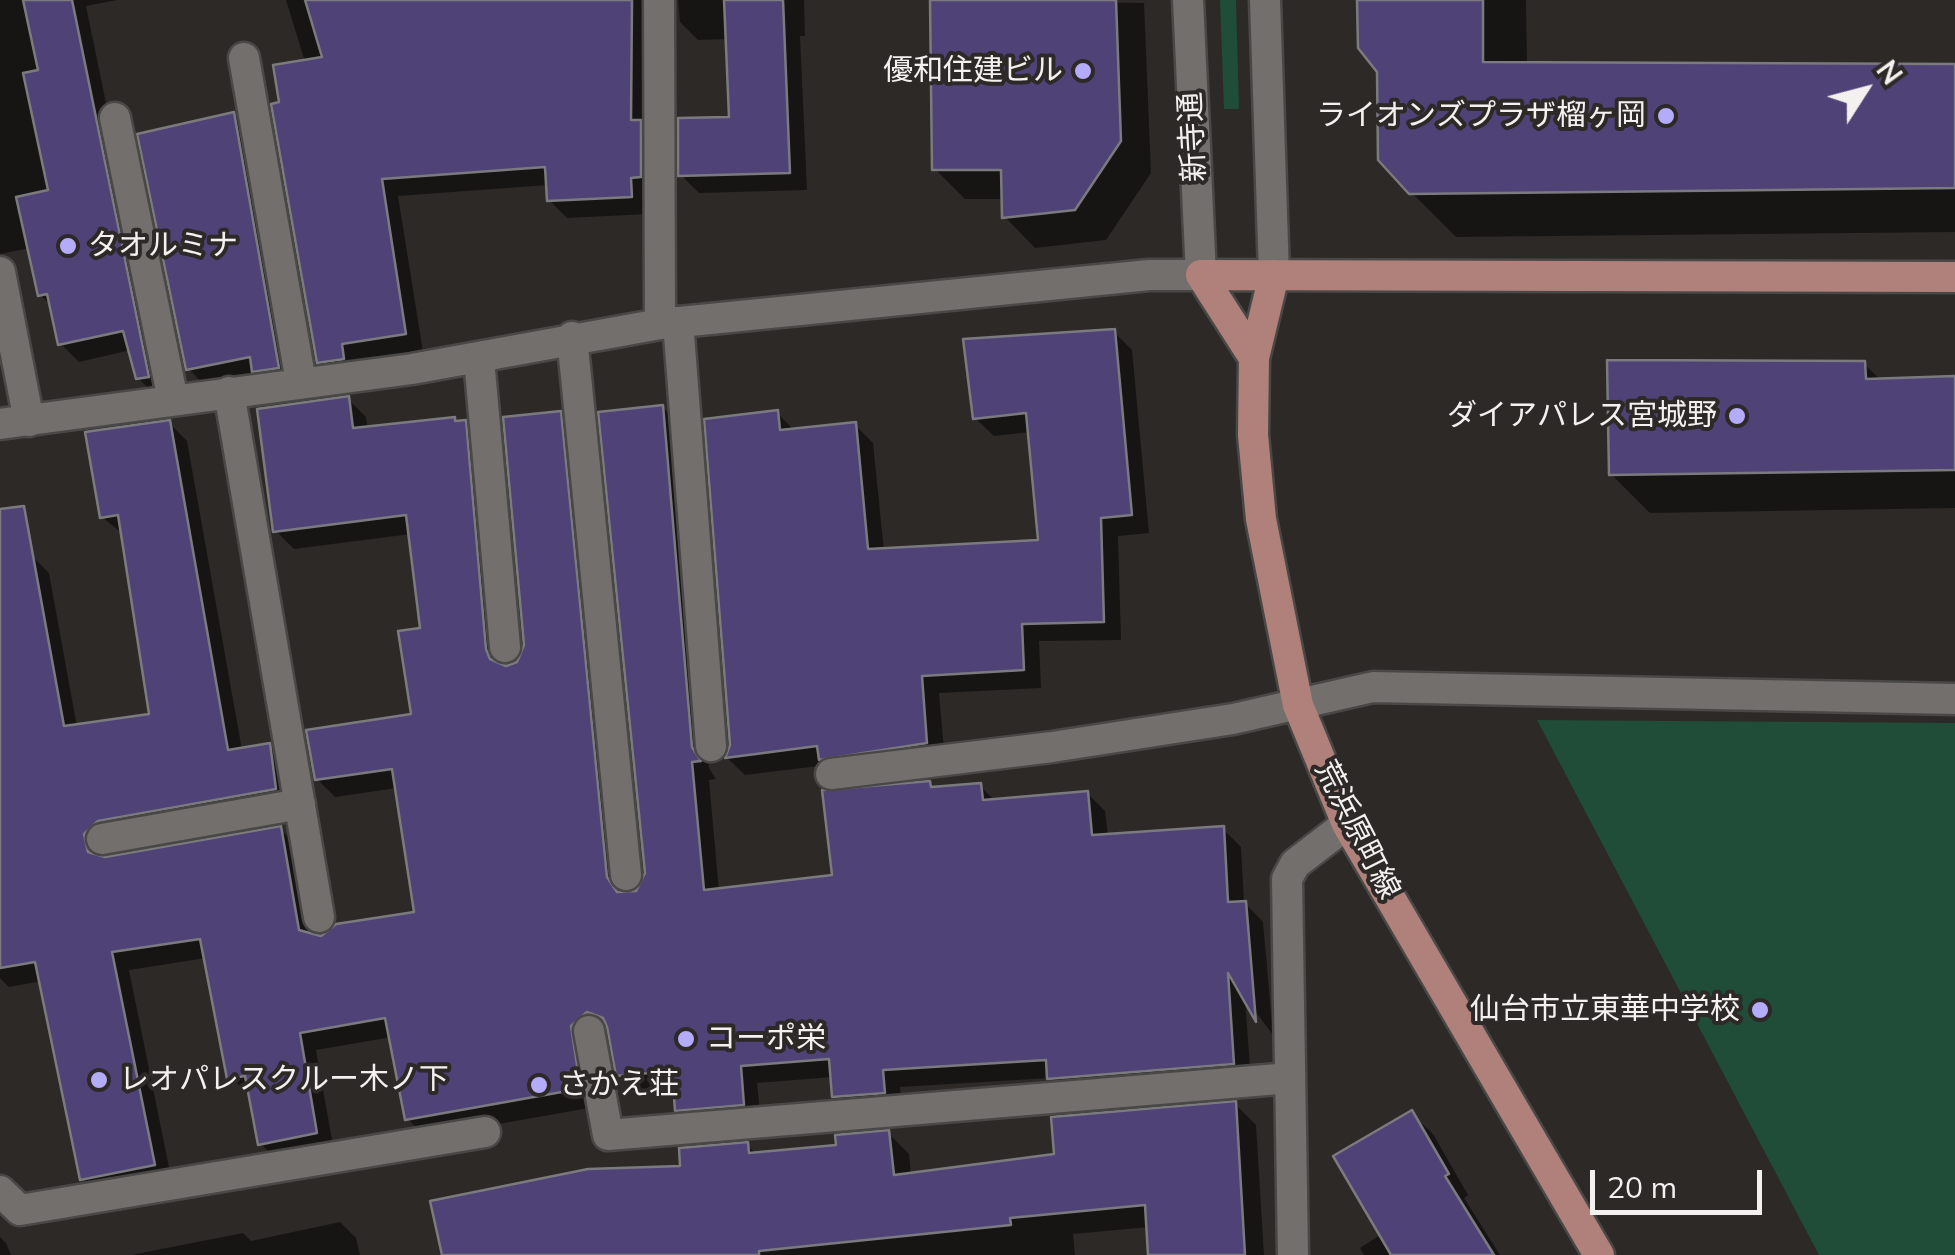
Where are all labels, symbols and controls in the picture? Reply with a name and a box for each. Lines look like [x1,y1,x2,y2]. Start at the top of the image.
north arrow [1815,40,1915,140]
place label: 優和住建ビル [883,53,1063,89]
text: N [1869,53,1910,91]
marker: 優和住建ビル [1072,60,1094,82]
street label: 新寺通 [1173,91,1213,183]
place label: ライオンズプラザ榴ヶ岡 [1316,98,1646,134]
marker: ライオンズプラザ榴ヶ岡 [1655,105,1677,127]
place label: タオルミナ [88,228,238,264]
marker: タオルミナ [57,235,79,257]
place label: ダイアパレス宮城野 [1447,398,1717,434]
marker: ダイアパレス宮城野 [1726,405,1748,427]
street label: 荒浜原町線 [1307,755,1407,905]
place label: 仙台市立東華中学校 [1470,992,1740,1028]
marker: 仙台市立東華中学校 [1749,999,1771,1021]
place label: コーポ栄 [706,1021,826,1057]
marker: コーポ栄 [675,1028,697,1050]
place label: レオパレスクルー木ノ下 [119,1062,449,1098]
place label: さかえ荘 [559,1067,679,1103]
marker: レオパレスクルー木ノ下 [88,1069,110,1091]
marker: さかえ荘 [528,1074,550,1096]
scale bar [1595,1150,1768,1212]
text: 20 m [1607,1168,1677,1206]

